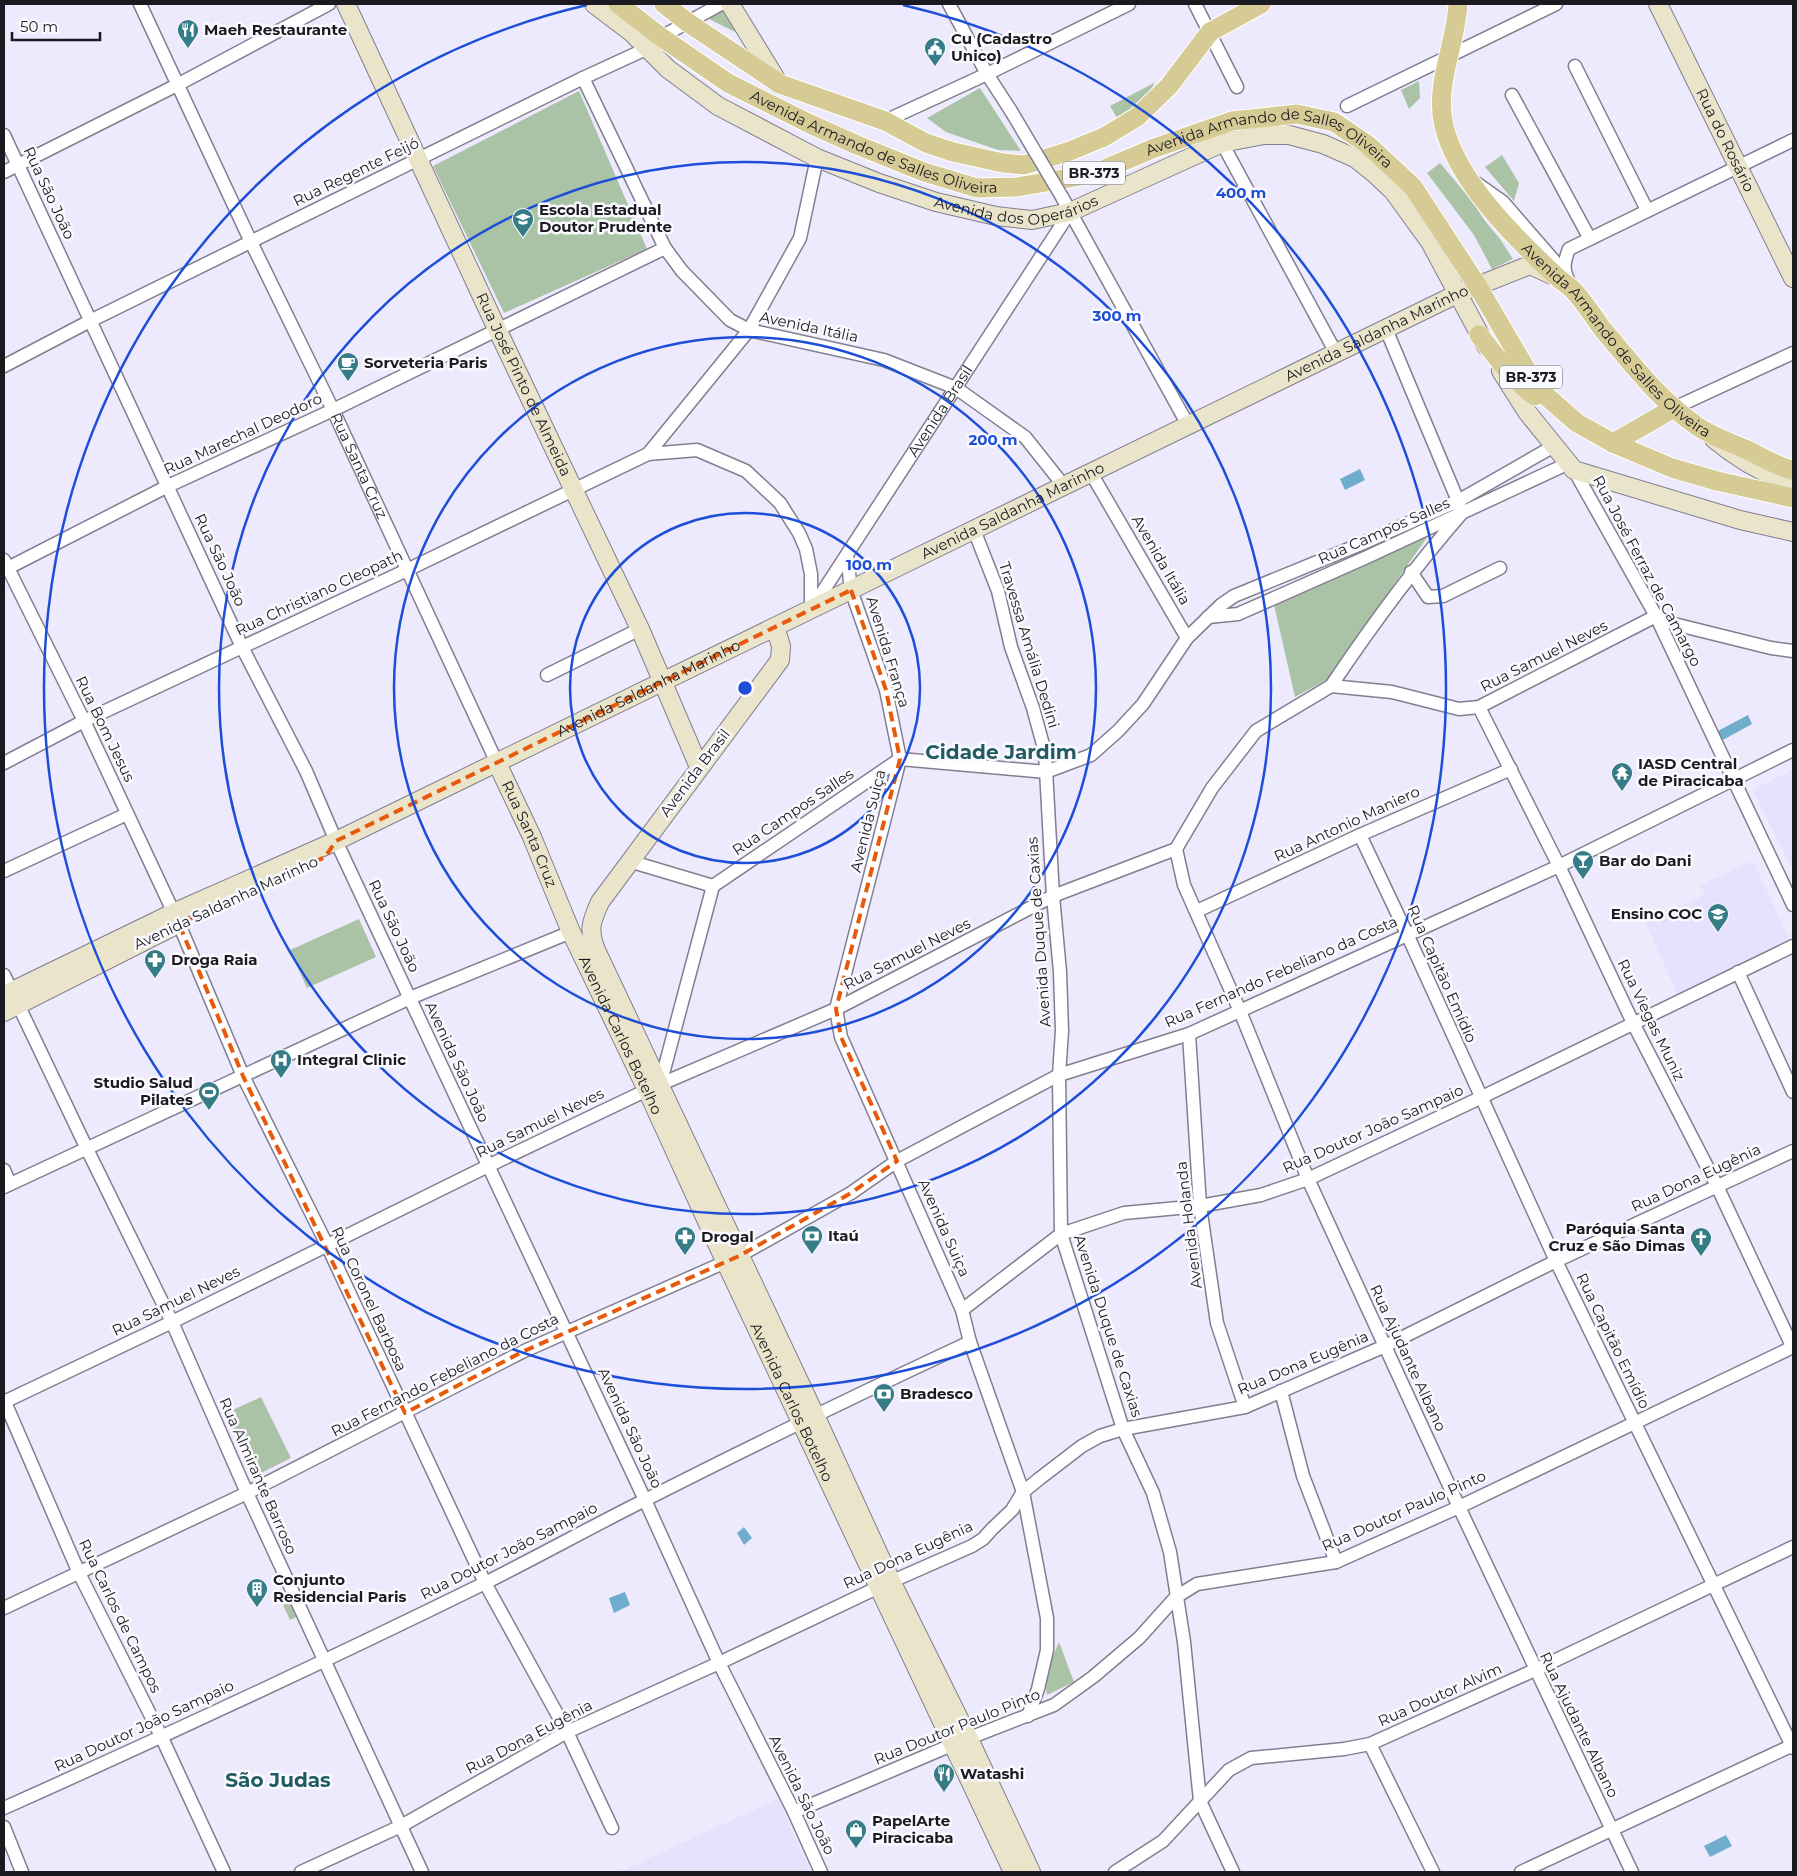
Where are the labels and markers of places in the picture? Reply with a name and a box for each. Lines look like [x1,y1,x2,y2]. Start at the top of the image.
restaurant icon: Maeh Restaurante [176,18,200,49]
place label: Maeh Restaurante [204,20,347,39]
place label: Cu (Cadastro Unico) [951,29,1052,65]
public building icon: Cu (Cadastro Unico) [923,36,947,67]
place label: Escola Estadual Doutor Prudente [539,200,672,236]
school or university icon: Escola Estadual Doutor Prudente [511,207,535,238]
cafe icon: Sorveteria Paris [336,351,360,382]
place label: Sorveteria Paris [364,353,487,372]
centre of rings [736,679,754,697]
place label: IASD Central de Piracicaba [1638,754,1744,790]
temple icon: IASD Central de Piracicaba [1610,761,1634,792]
bar icon: Bar do Dani [1571,849,1595,880]
place label: Bar do Dani [1599,851,1691,870]
school or university icon: Ensino COC [1706,902,1730,933]
place label: Ensino COC [1611,904,1702,923]
pharmacy icon: Droga Raia [143,948,167,979]
place label: Droga Raia [171,950,258,969]
hospital icon: Integral Clinic [269,1048,293,1079]
place label: Integral Clinic [297,1050,406,1069]
place label: Studio Salud Pilates [94,1073,193,1109]
sports icon: Studio Salud Pilates [197,1080,221,1111]
place label: Paróquia Santa Cruz e São Dimas [1548,1219,1685,1255]
bank icon: Itaú [800,1224,824,1255]
pharmacy icon: Drogal [673,1225,697,1256]
place label: Itaú [828,1226,859,1245]
church icon: Paróquia Santa Cruz e São Dimas [1689,1226,1713,1257]
place label: Drogal [701,1227,754,1246]
bank icon: Bradesco [872,1382,896,1413]
place label: Bradesco [900,1384,973,1403]
place label: Conjunto Residencial Paris [273,1570,407,1606]
building icon: Conjunto Residencial Paris [245,1577,269,1608]
restaurant icon: Watashi [932,1762,956,1793]
place label: Watashi [960,1764,1024,1783]
place label: PapelArte Piracicaba [872,1811,954,1847]
shop icon: PapelArte Piracicaba [844,1818,868,1849]

